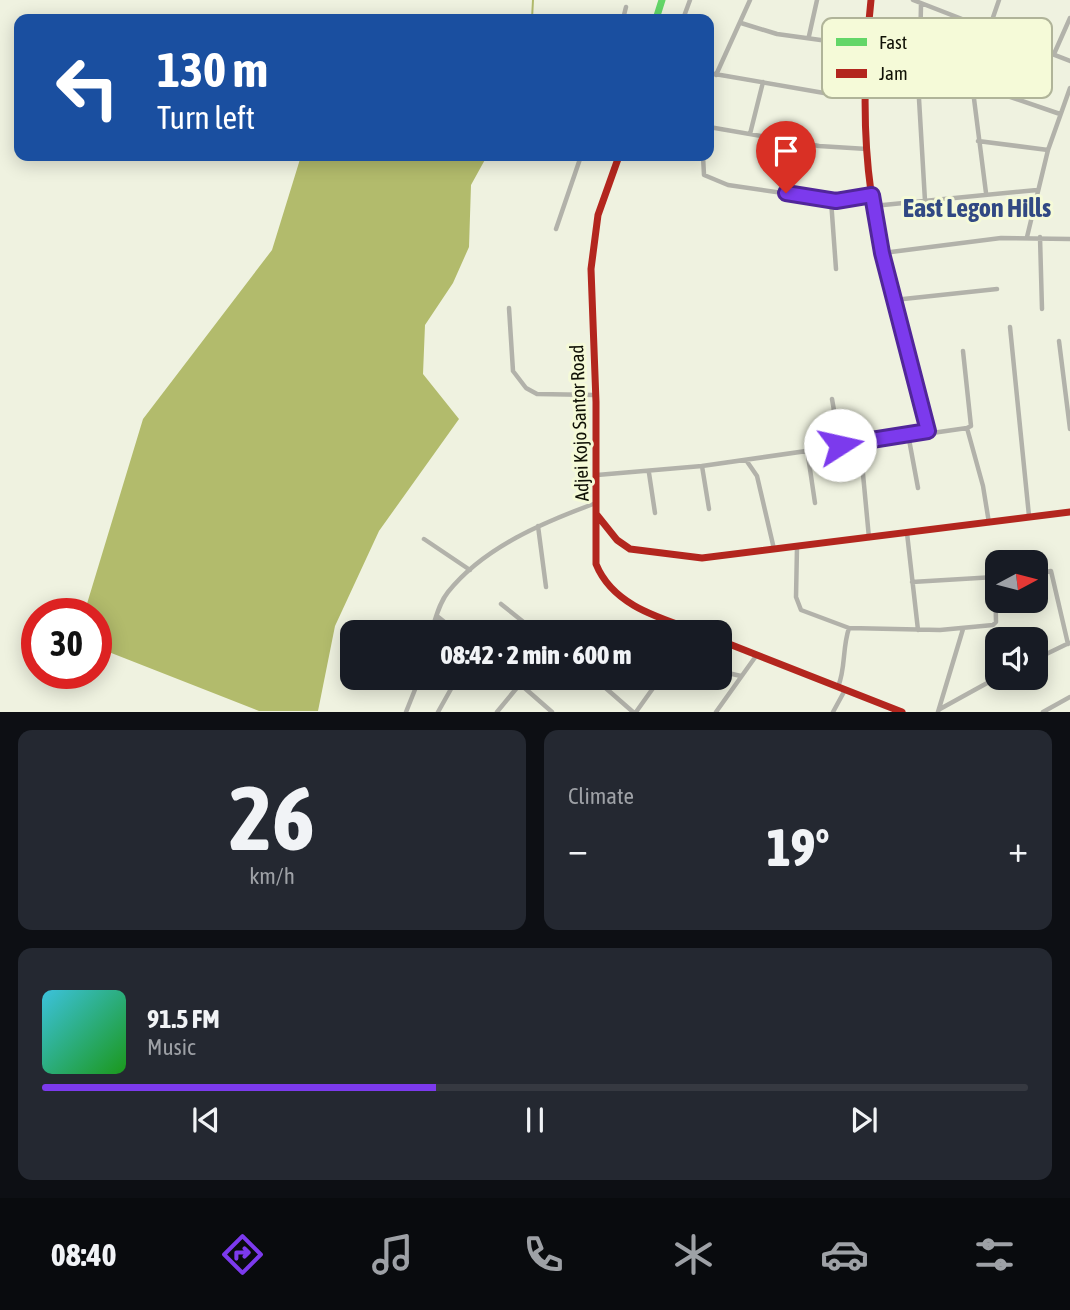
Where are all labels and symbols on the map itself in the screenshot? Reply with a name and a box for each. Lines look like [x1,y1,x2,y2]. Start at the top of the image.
legend [822,18,1052,98]
text: Fast [879,31,907,53]
text: Jam [879,62,908,84]
pin [756,121,816,193]
district label: East Legon Hills [903,193,1051,223]
street label: Adjei Kojo Santor Road [565,344,593,502]
position arrow [803,408,877,482]
north arrow [985,550,1048,612]
speed limit sign: 30 [21,598,112,689]

